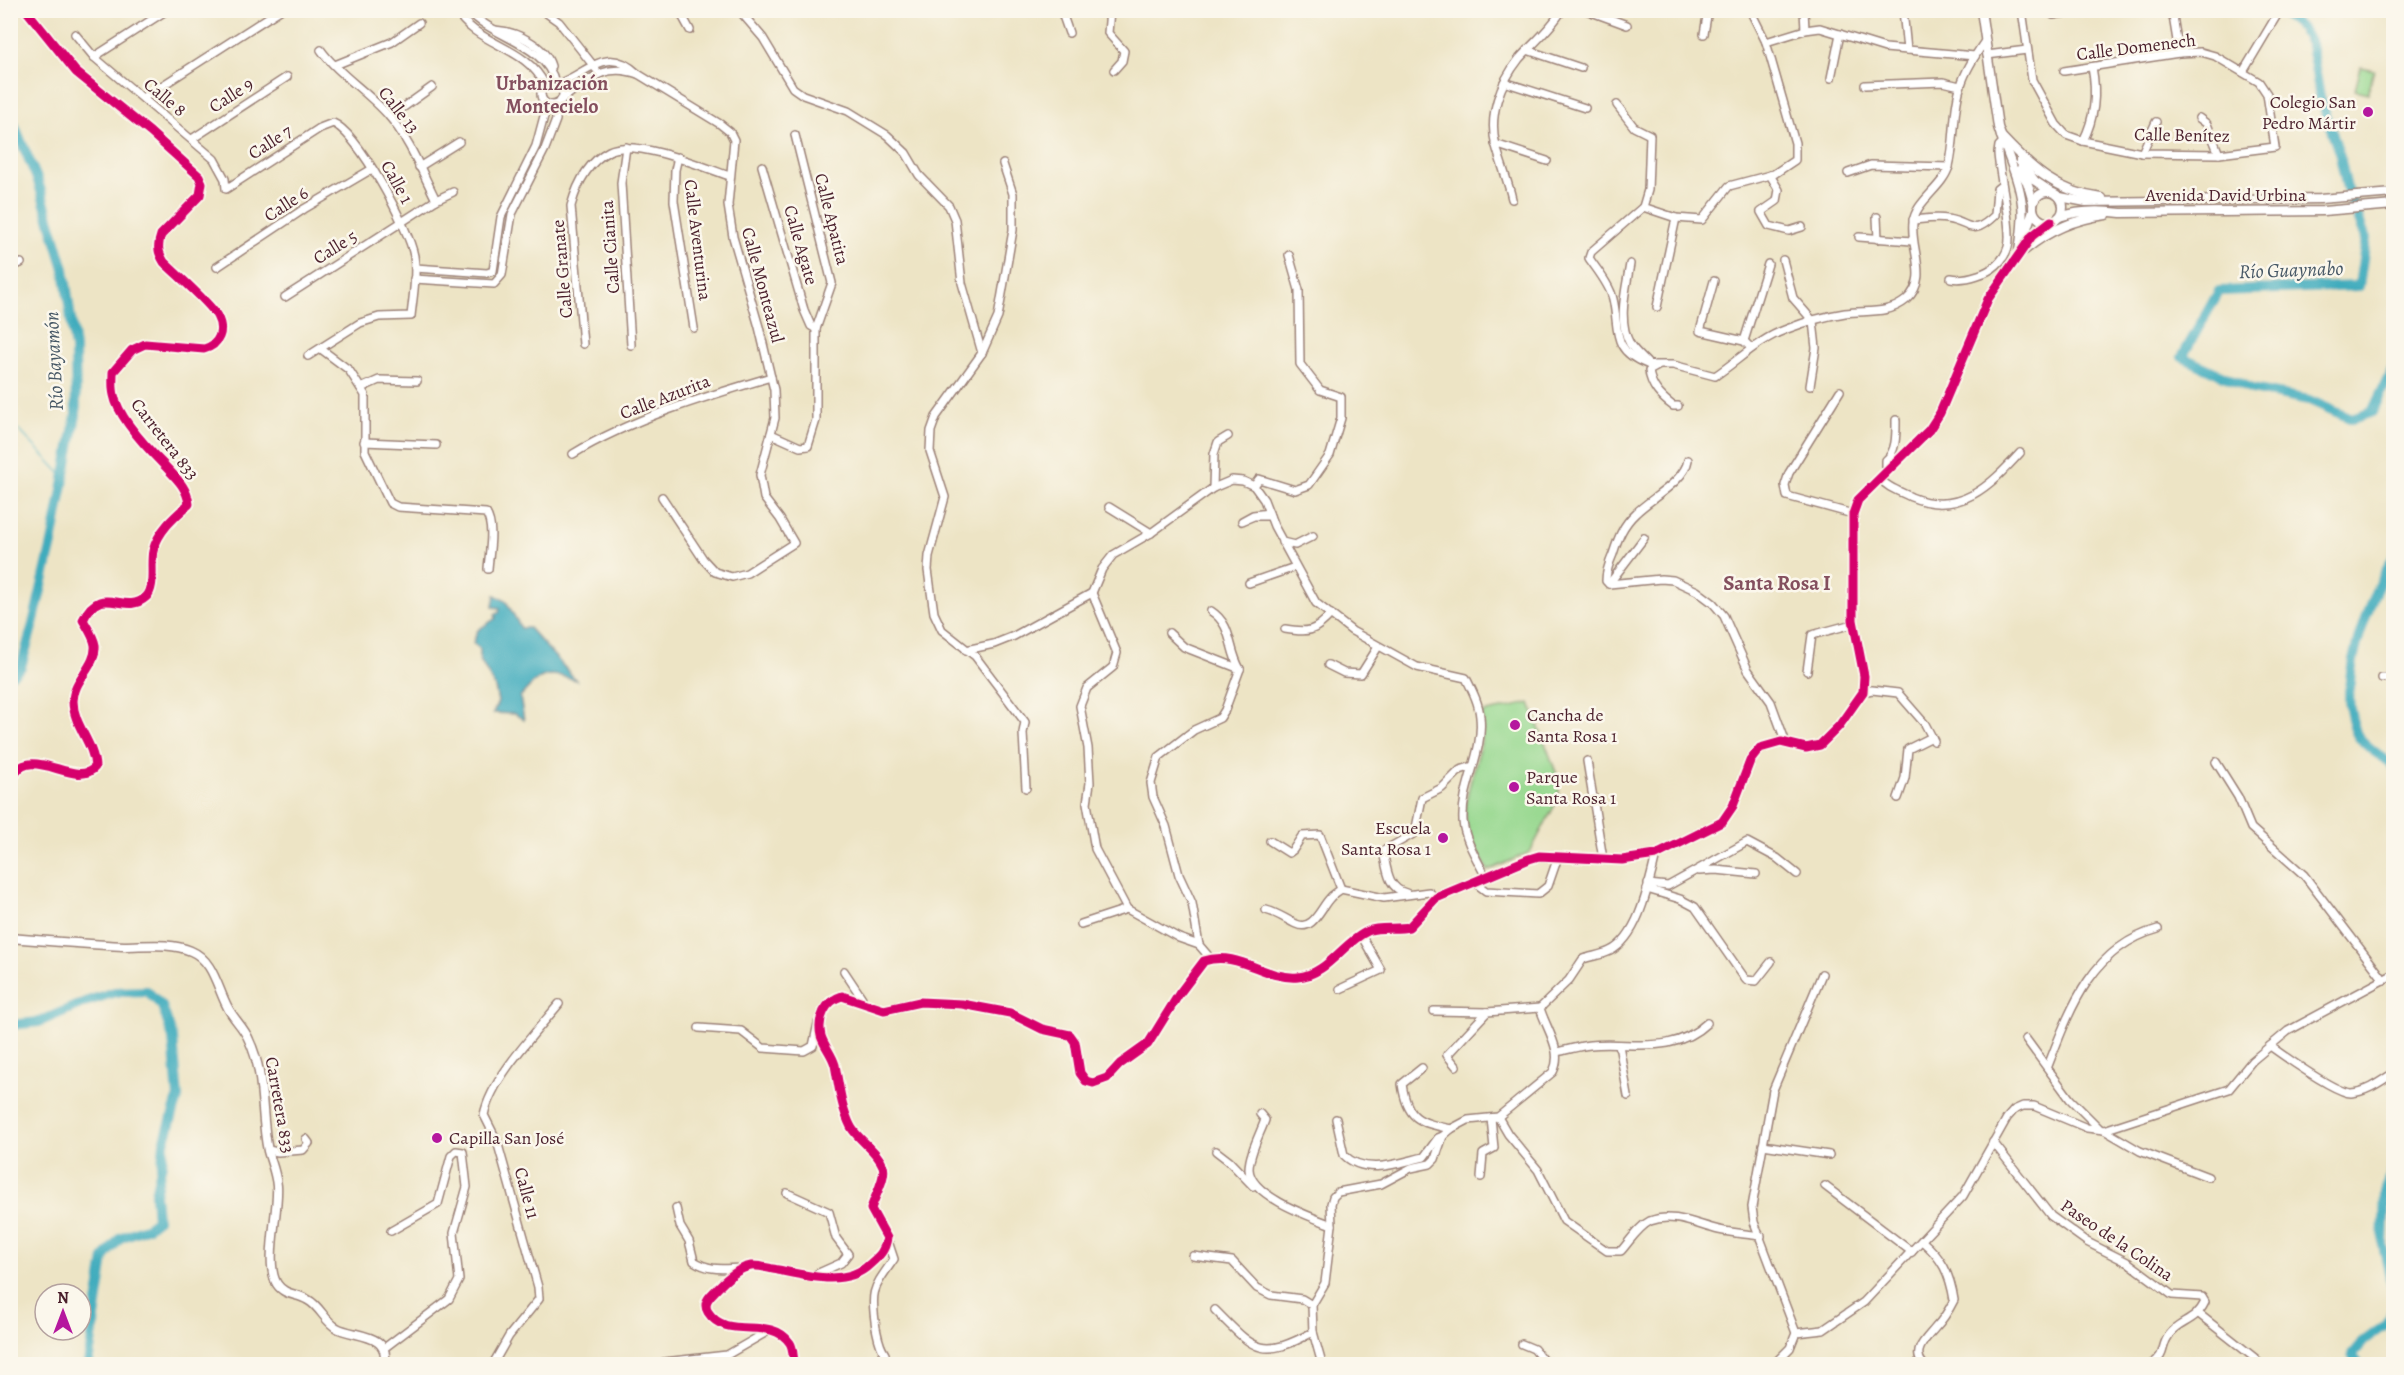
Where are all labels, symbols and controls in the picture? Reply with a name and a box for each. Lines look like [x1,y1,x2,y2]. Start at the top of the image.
street label: Calle Domenech [2075,28,2197,66]
district label: Urbanización Montecielo [496,70,608,120]
street label: Calle 8 [139,72,191,122]
street label: Calle 9 [204,72,258,118]
street label: Calle 13 [373,81,425,139]
place label: Colegio San Pedro Mártir [2262,90,2356,135]
marker: Colegio San Pedro Mártir [2361,105,2375,119]
street label: Calle 7 [243,119,297,165]
street label: Calle Benítez [2134,122,2230,148]
street label: Calle 1 [375,156,419,208]
street label: Calle Apatita [809,171,855,268]
street label: Calle Aventurina [679,178,717,302]
street label: Calle 6 [259,181,313,227]
street label: Avenida David Urbina [2145,183,2307,207]
street label: Calle Cianita [595,199,625,295]
street label: Calle Agate [778,202,824,288]
street label: Calle Granate [546,219,578,319]
street label: Calle 5 [308,224,362,270]
street label: Calle Monteazul [736,225,790,346]
water label: Río Guaynabo [2238,255,2344,285]
water label: Río Bayamón [38,311,70,411]
street label: Calle Azurita [616,369,714,425]
street label: Carretera 833 [125,393,205,485]
district label: Santa Rosa I [1723,569,1831,597]
place label: Cancha de Santa Rosa 1 [1527,703,1617,748]
marker: Cancha de Santa Rosa 1 [1508,718,1522,732]
place label: Parque Santa Rosa 1 [1526,765,1616,810]
marker: Parque Santa Rosa 1 [1507,780,1521,794]
place label: Escuela Santa Rosa 1 [1341,816,1432,861]
marker: Escuela Santa Rosa 1 [1436,831,1450,845]
street label: Carretera 833 [260,1055,300,1155]
place label: Capilla San José [449,1126,564,1150]
marker: Capilla San José [430,1131,444,1145]
street label: Calle 11 [509,1165,545,1221]
street label: Paseo de la Colina [2056,1193,2179,1287]
north arrow [33,1282,93,1342]
text: N [57,1287,69,1309]

